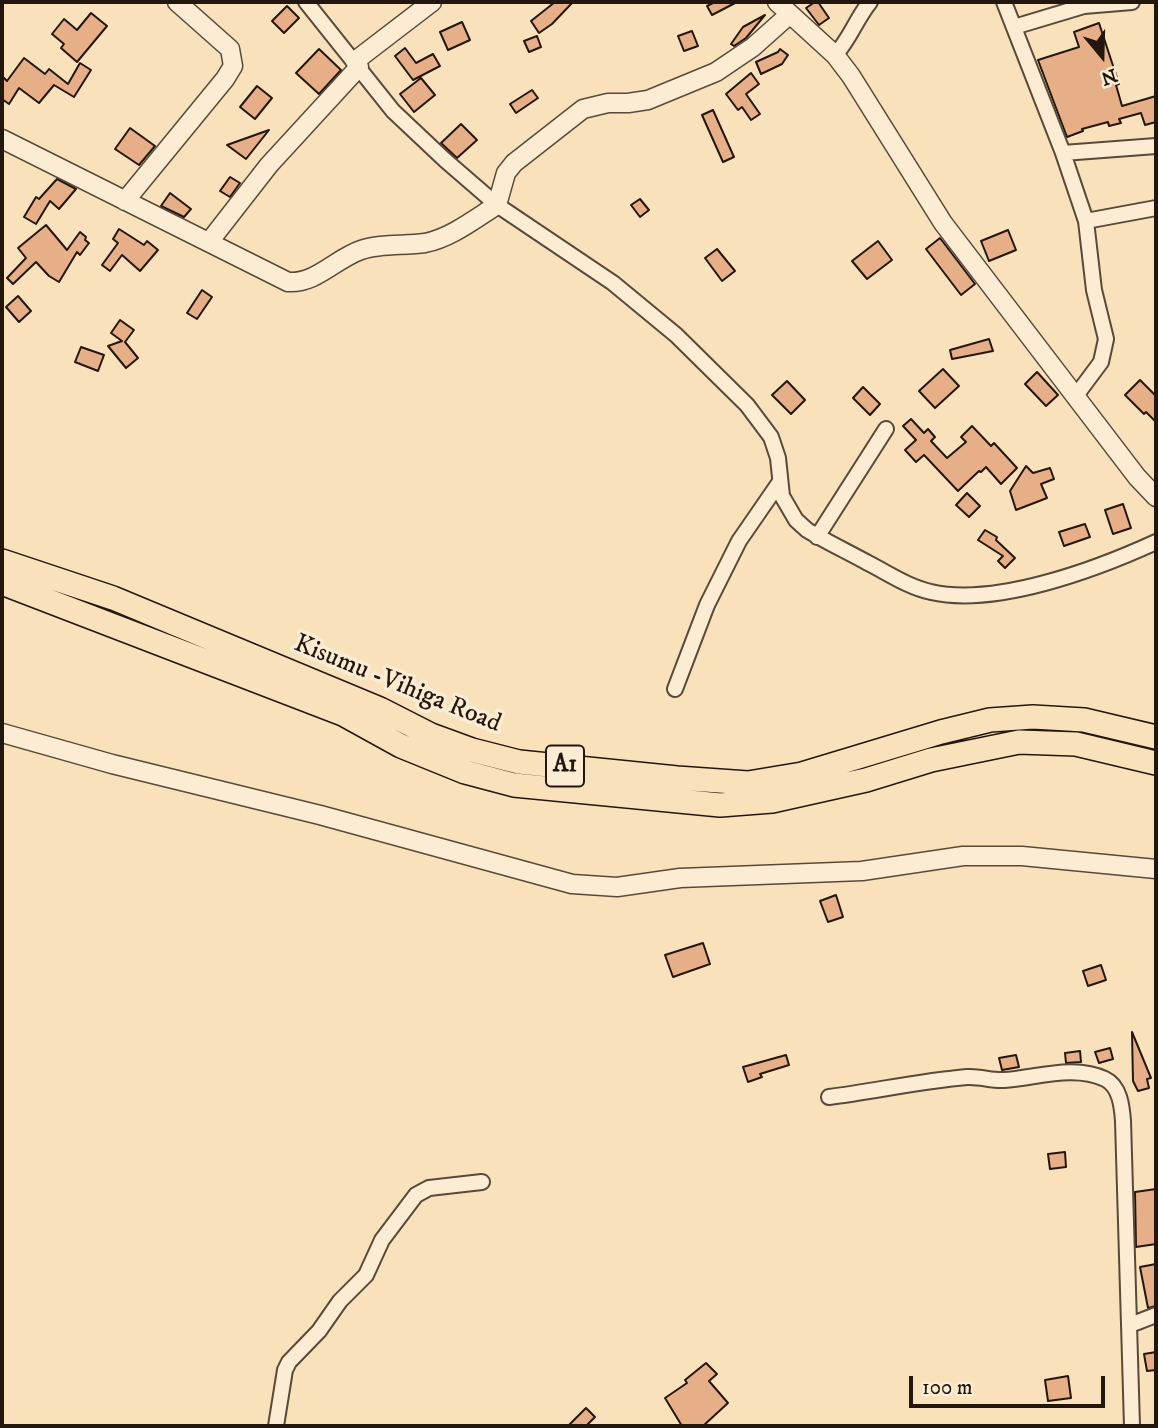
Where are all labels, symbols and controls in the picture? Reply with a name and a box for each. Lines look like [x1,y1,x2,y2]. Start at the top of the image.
north arrow [1067,21,1137,91]
text: N [1098,63,1120,90]
street label: Kisumu -Vihiga Road [289,629,505,741]
road number: A1 [546,746,584,786]
scale bar [913,1362,1109,1406]
text: 100 m [922,1375,973,1401]

